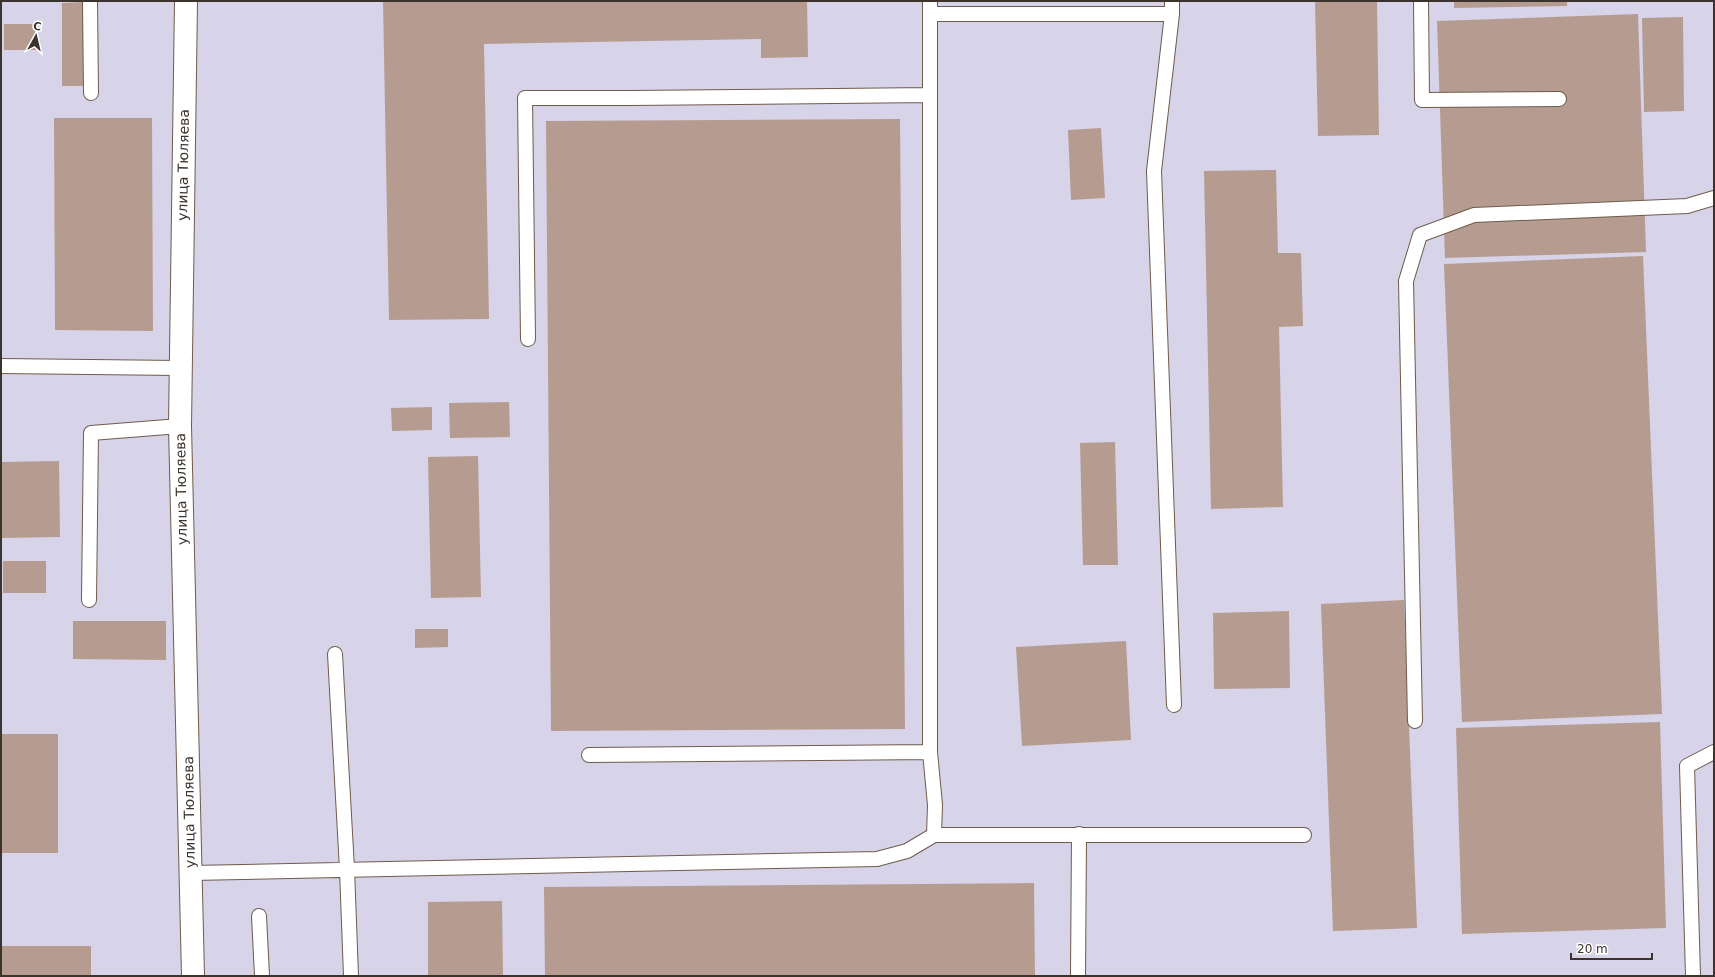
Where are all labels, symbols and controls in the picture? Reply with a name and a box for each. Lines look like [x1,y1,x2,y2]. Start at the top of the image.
north arrow [16,16,56,56]
text: С [32,20,42,34]
street label: улица Тюляева [174,109,192,221]
street label: улица Тюляева [172,433,190,545]
street label: улица Тюляева [180,756,198,868]
scale bar [1571,935,1652,961]
text: 20 m [1577,942,1608,956]

